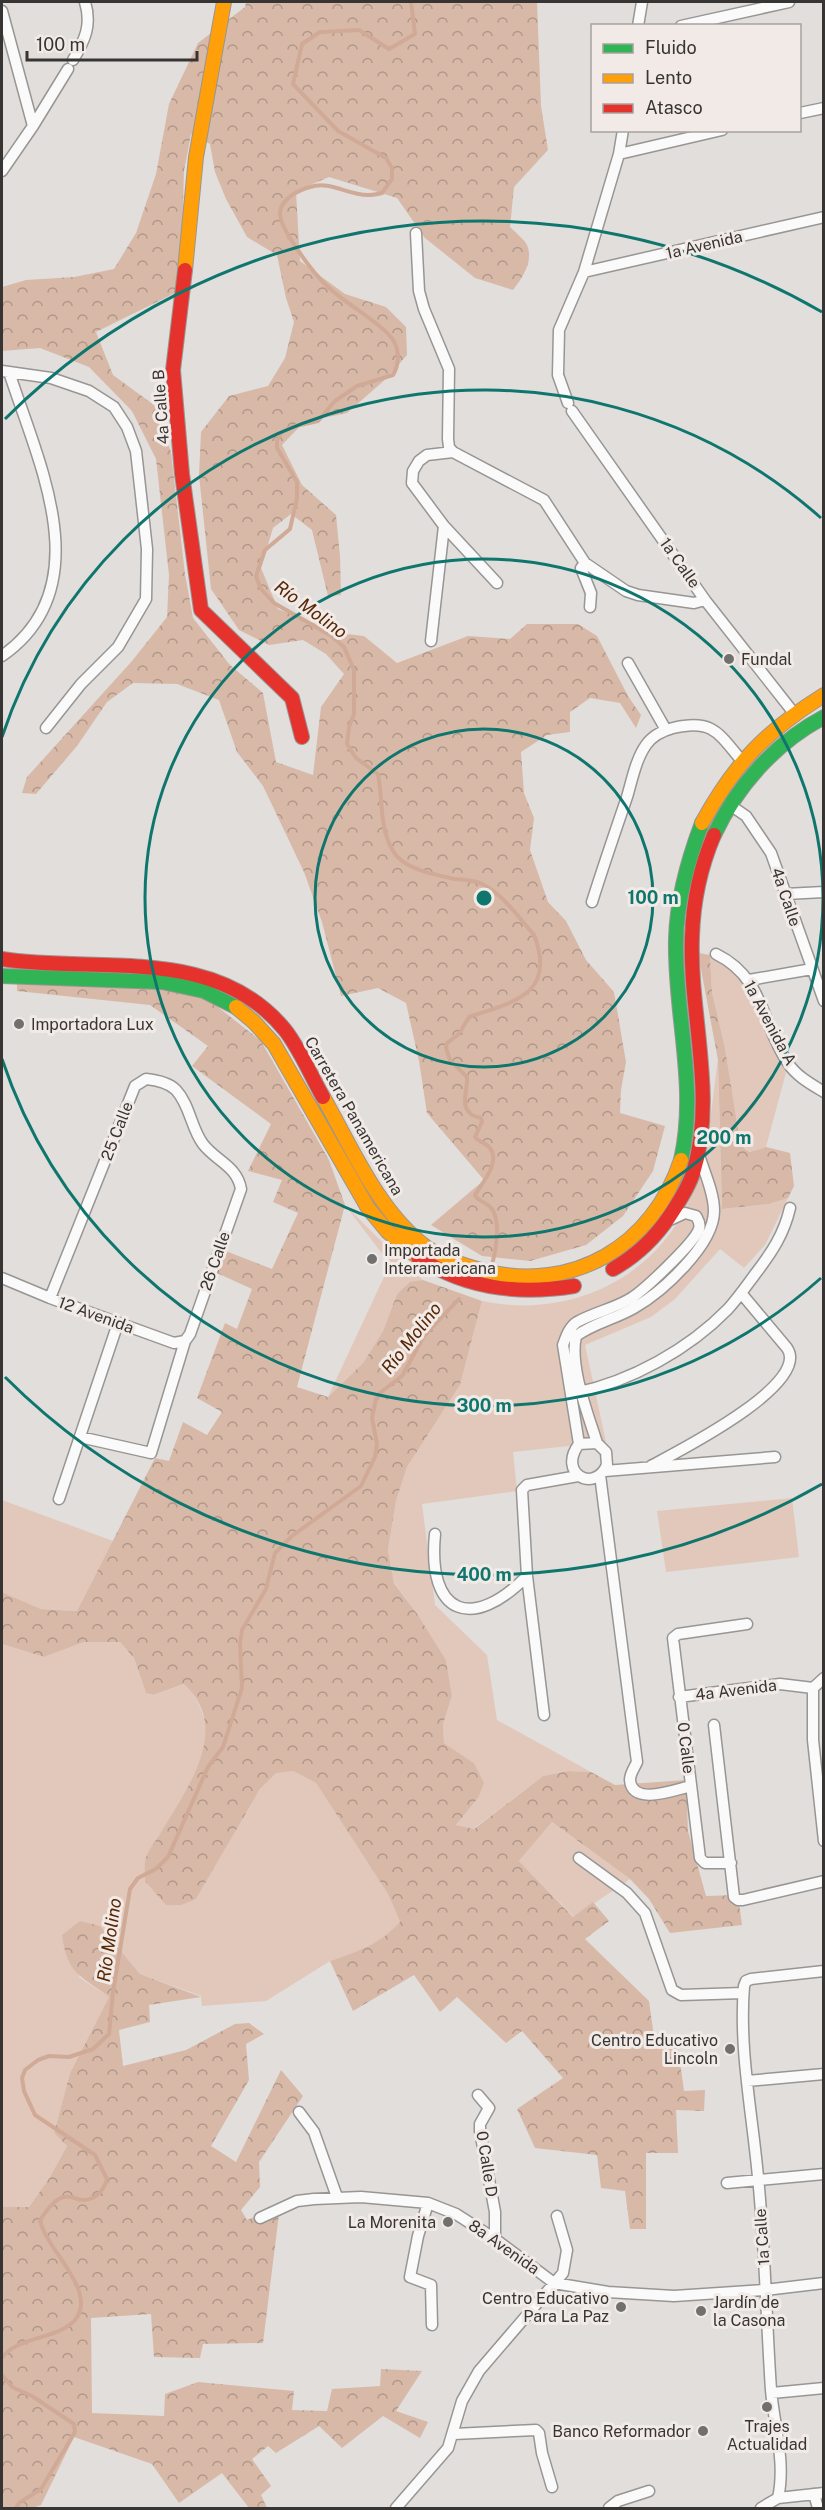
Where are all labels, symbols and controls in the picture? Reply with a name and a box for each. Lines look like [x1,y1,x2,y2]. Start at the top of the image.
scale bar [27,24,196,62]
legend [591,24,801,132]
text: 100 m [36,34,85,55]
text: Fluido [645,37,697,58]
text: Lento [645,67,692,88]
text: Atasco [645,97,703,118]
street label: 1a Avenida [664,227,744,263]
street label: 4a Calle B [149,369,173,445]
street label: 1a Calle [656,534,704,592]
water label: Río Molino [271,576,352,643]
place label: Fundal [741,650,792,669]
marker: Fundal [722,652,736,666]
street label: 4a Calle [767,865,805,929]
text: 100 m [627,887,679,908]
centre of rings [474,888,494,908]
street label: 1a Avenida A [740,977,800,1069]
place label: Importadora Lux [31,1015,154,1034]
marker: Importadora Lux [12,1017,26,1031]
street label: Carretera Panamericana [301,1033,407,1199]
street label: 25 Calle [97,1099,137,1163]
text: 200 m [697,1127,751,1148]
street label: 26 Calle [196,1229,234,1293]
place label: Importada Interamericana [384,1241,496,1278]
marker: Importada Interamericana [365,1252,379,1266]
street label: 12 Avenida [56,1293,136,1337]
water label: Río Molino [377,1298,445,1378]
text: 300 m [456,1395,512,1416]
text: 400 m [456,1564,512,1585]
street label: 4a Avenida [694,1676,778,1704]
street label: 0 Calle [673,1721,699,1775]
water label: Río Molino [93,1896,125,1983]
place label: Centro Educativo Lincoln [591,2031,718,2068]
marker: Centro Educativo Lincoln [723,2042,737,2056]
street label: 0 Calle D [472,2130,502,2198]
street label: 1a Calle [751,2208,773,2266]
place label: La Morenita [348,2213,436,2232]
marker: La Morenita [441,2215,455,2229]
street label: 8a Avenida [465,2216,543,2278]
place label: Centro Educativo Para La Paz [482,2289,609,2326]
place label: Jardín de la Casona [713,2293,785,2330]
marker: Centro Educativo Para La Paz [614,2300,628,2314]
marker: Jardín de la Casona [694,2304,708,2318]
marker: Trajes Actualidad [760,2400,774,2414]
place label: Trajes Actualidad [727,2417,807,2454]
place label: Banco Reformador [552,2422,691,2441]
marker: Banco Reformador [696,2424,710,2438]

